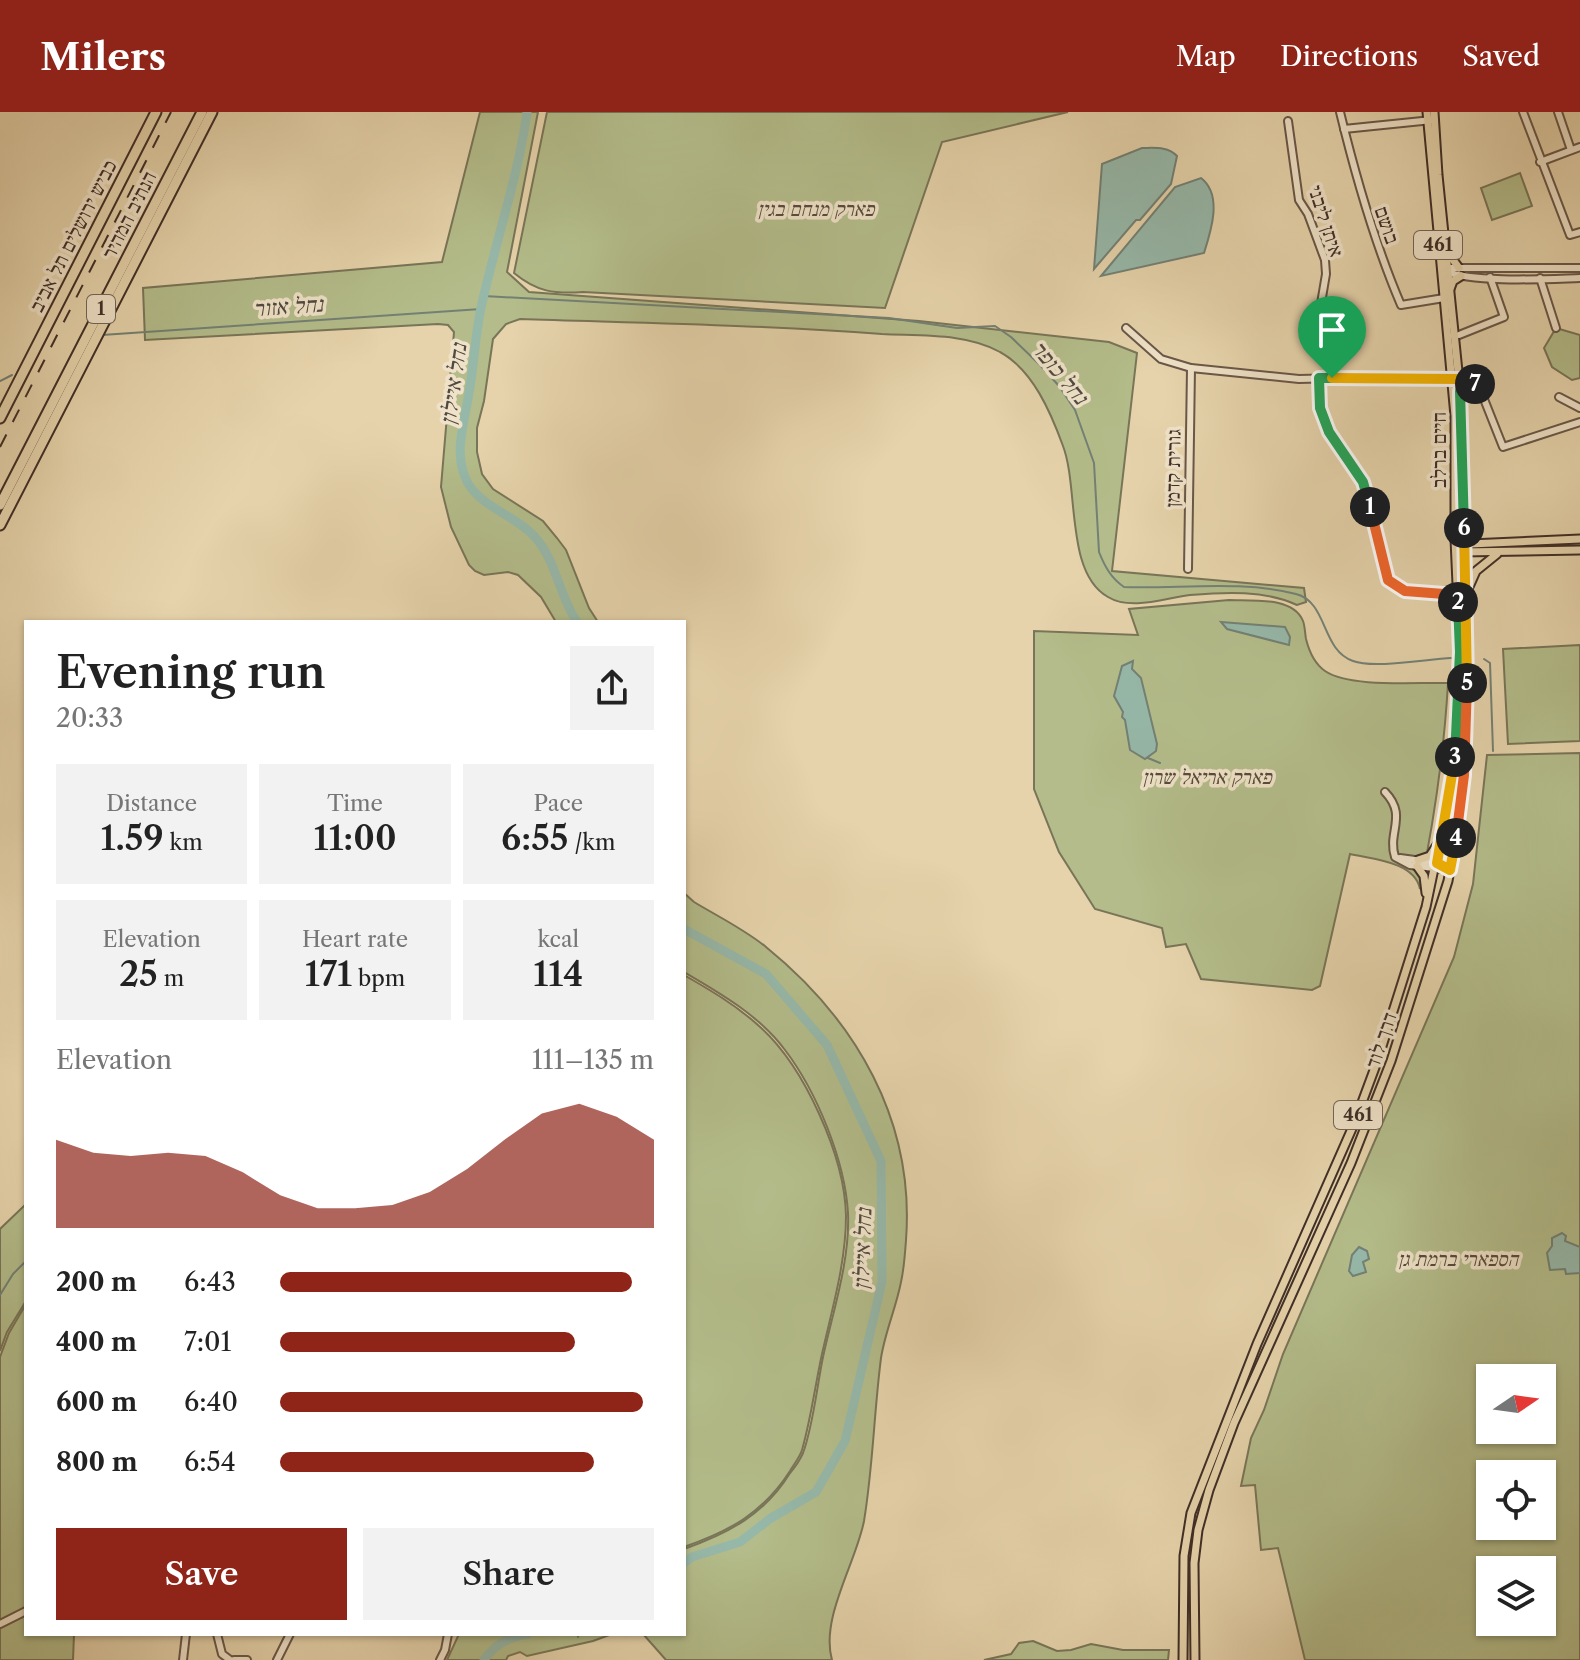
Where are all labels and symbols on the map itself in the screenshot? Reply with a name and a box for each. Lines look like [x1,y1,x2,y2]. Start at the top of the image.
street label: כביש ירושלים תל אביב [24,156,122,316]
street label: הנתיב המהיר [97,167,161,263]
street label: איתן ליבני [1303,182,1349,260]
park label: פארק מנחם בגין [758,197,875,221]
street label: בושם [1369,203,1405,247]
road number: 461 [1414,231,1462,259]
water label: נחל אזור [252,290,325,322]
road number: 1 [87,295,115,323]
pin [1298,296,1366,378]
water label: נחל כופר [1025,335,1095,411]
water label: נחל איילון [434,340,473,426]
pin: 7 [1455,364,1495,404]
street label: חיים ברלב [1427,412,1451,488]
street label: גורית קדמן [1160,428,1186,507]
pin: 1 [1350,487,1390,527]
pin: 6 [1444,508,1484,548]
pin: 2 [1438,582,1478,622]
pin: 5 [1447,663,1487,703]
pin: 3 [1435,737,1475,777]
park label: פארק אריאל שרון [1142,765,1272,789]
pin: 4 [1436,818,1476,858]
street label: דרך לוד [1360,1009,1402,1071]
road number: 461 [1334,1101,1382,1129]
water label: נחל איילון [848,1206,877,1290]
park label: הספארי ברמת גן [1398,1247,1520,1271]
north arrow [1476,1364,1556,1444]

